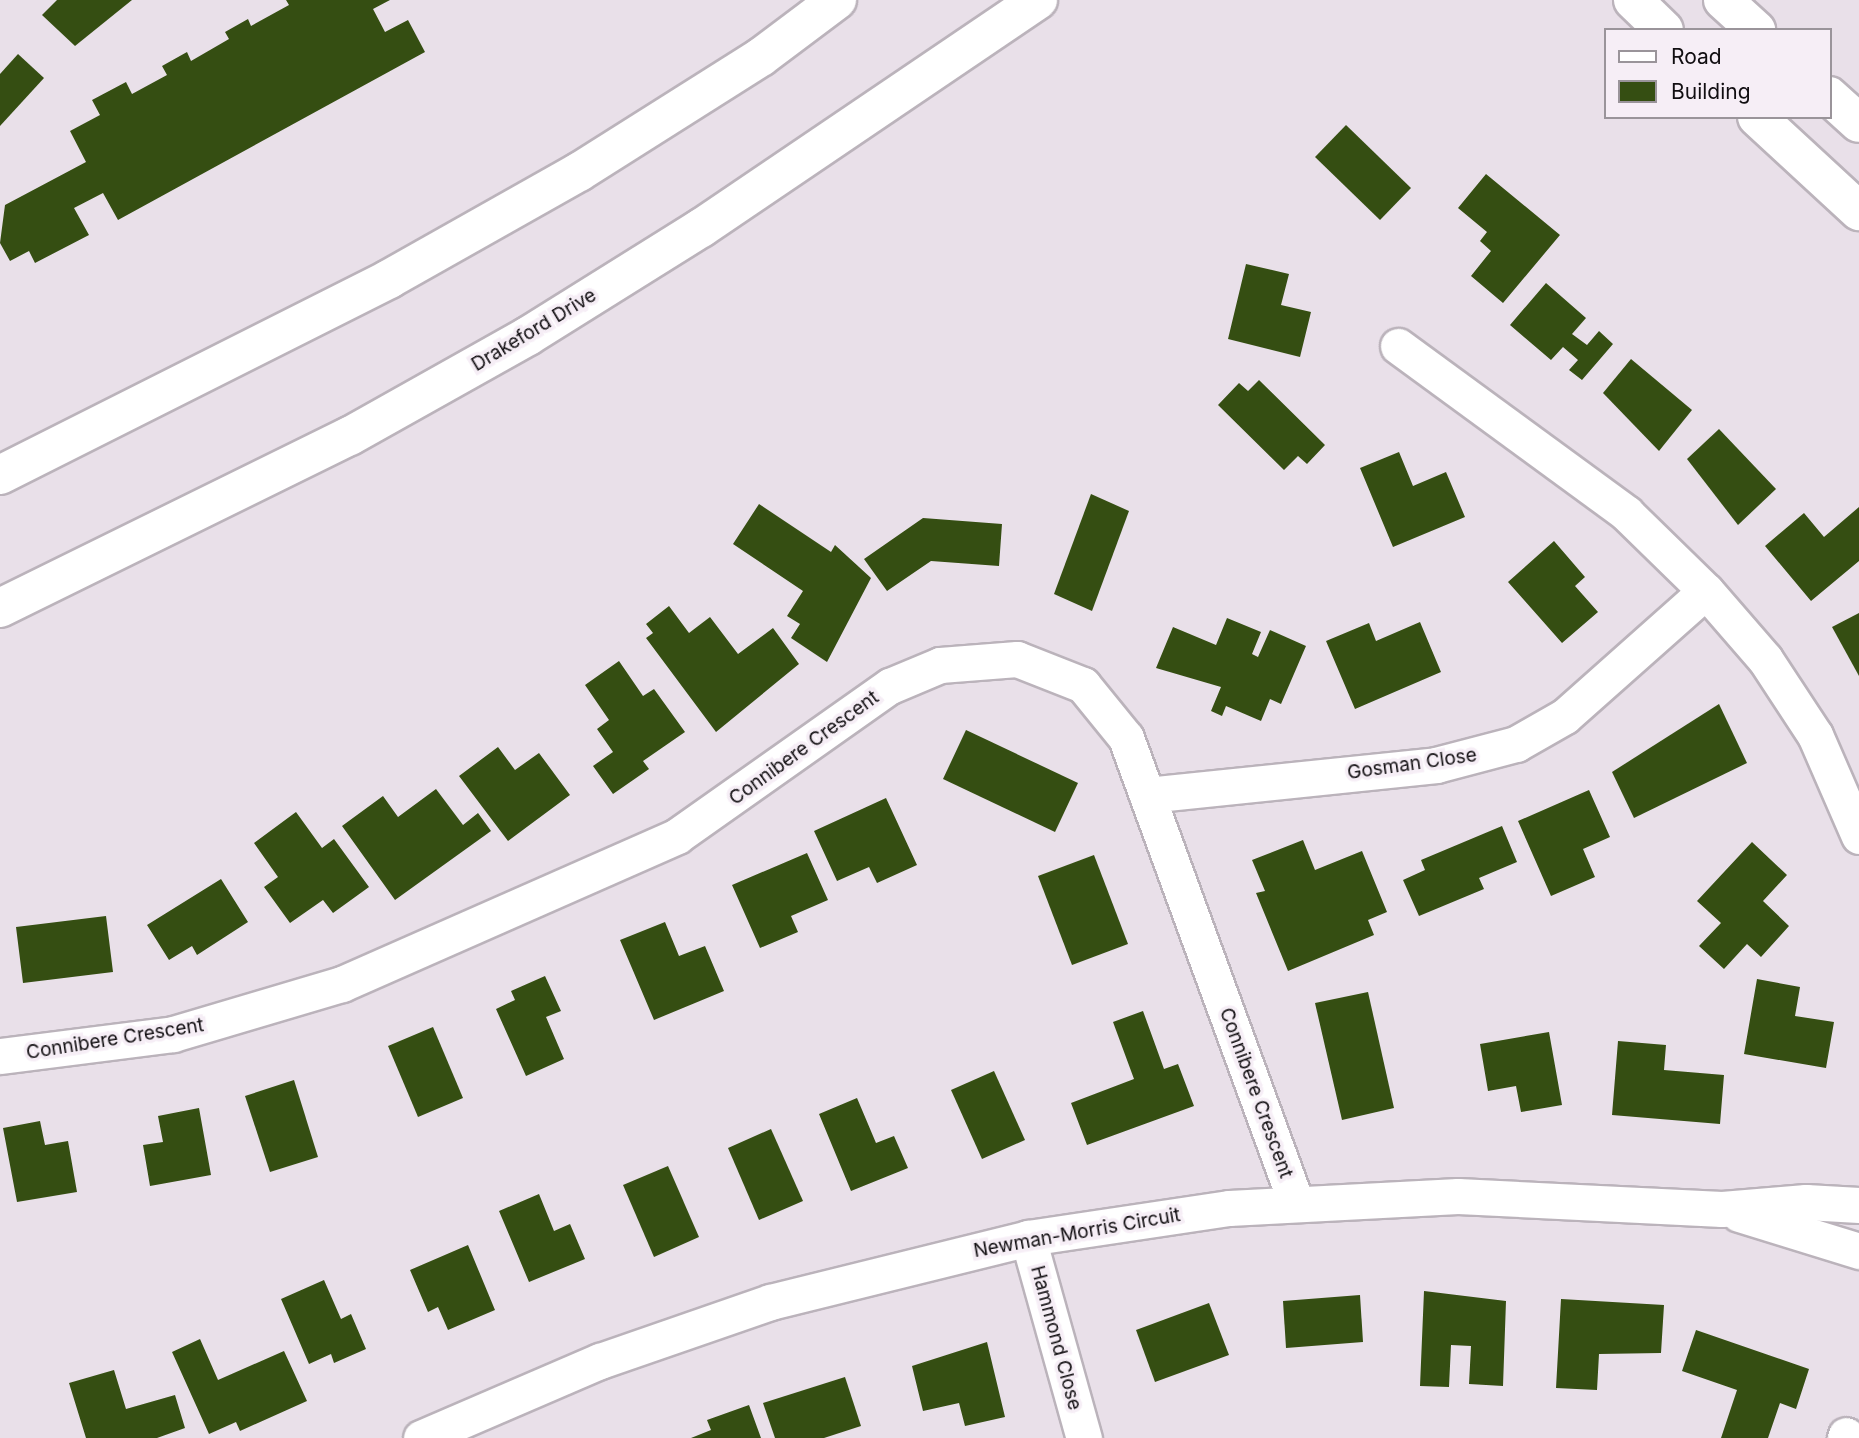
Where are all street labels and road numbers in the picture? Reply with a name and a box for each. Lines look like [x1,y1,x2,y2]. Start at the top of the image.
street label: Drakeford Drive [468,284,600,376]
street label: Connibere Crescent [725,686,883,810]
street label: Gosman Close [1346,744,1478,784]
street label: Connibere Crescent [1215,1005,1297,1181]
street label: Connibere Crescent [25,1014,205,1064]
street label: Newman-Morris Circuit [972,1204,1182,1262]
street label: Hammond Close [1026,1263,1086,1413]

